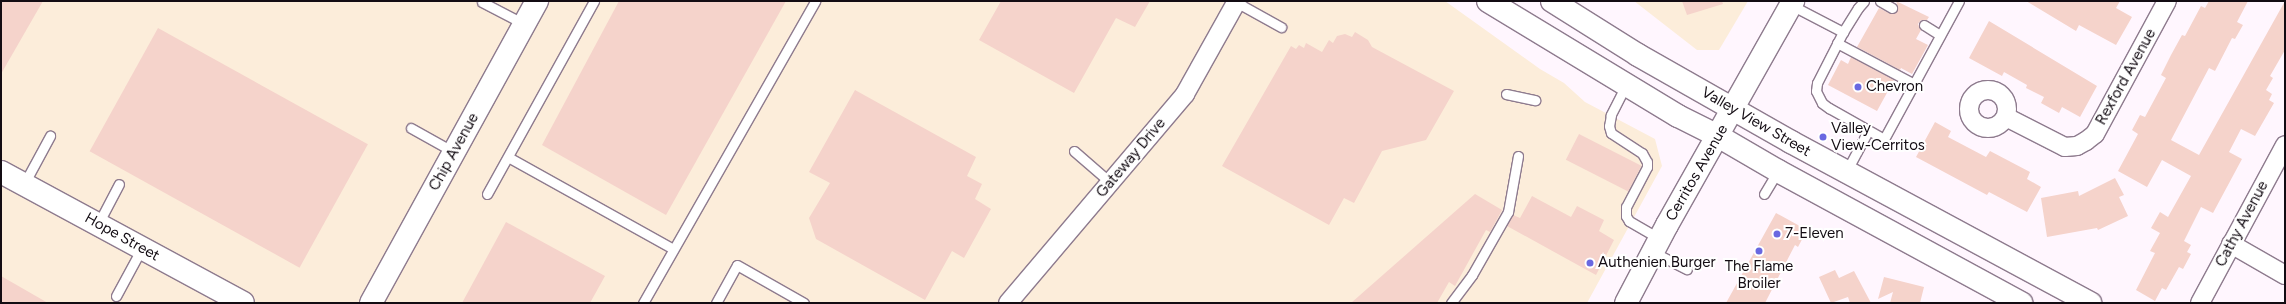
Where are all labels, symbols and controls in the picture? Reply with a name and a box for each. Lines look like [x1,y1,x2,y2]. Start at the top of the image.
street label: Rexford Avenue [2092,26,2160,128]
place label: Chevron [1866,78,1923,96]
marker: Chevron [1853,82,1863,92]
street label: Valley View Street [1698,83,1814,161]
street label: Chip Avenue [425,110,483,194]
street label: Gateway Drive [1093,115,1169,201]
place label: Valley View-Cerritos [1831,119,1925,154]
street label: Cerritos Avenue [1662,122,1732,224]
marker: Valley View-Cerritos [1818,132,1828,142]
street label: Cathy Avenue [2212,178,2272,270]
street label: Hope Street [81,209,163,265]
place label: 7-Eleven [1785,225,1844,243]
marker: 7-Eleven [1772,229,1782,239]
marker: The Flame Broiler [1754,246,1764,256]
place label: Authenien Burger [1598,254,1716,272]
place label: The Flame Broiler [1725,257,1793,292]
marker: Authenien Burger [1585,258,1595,268]

